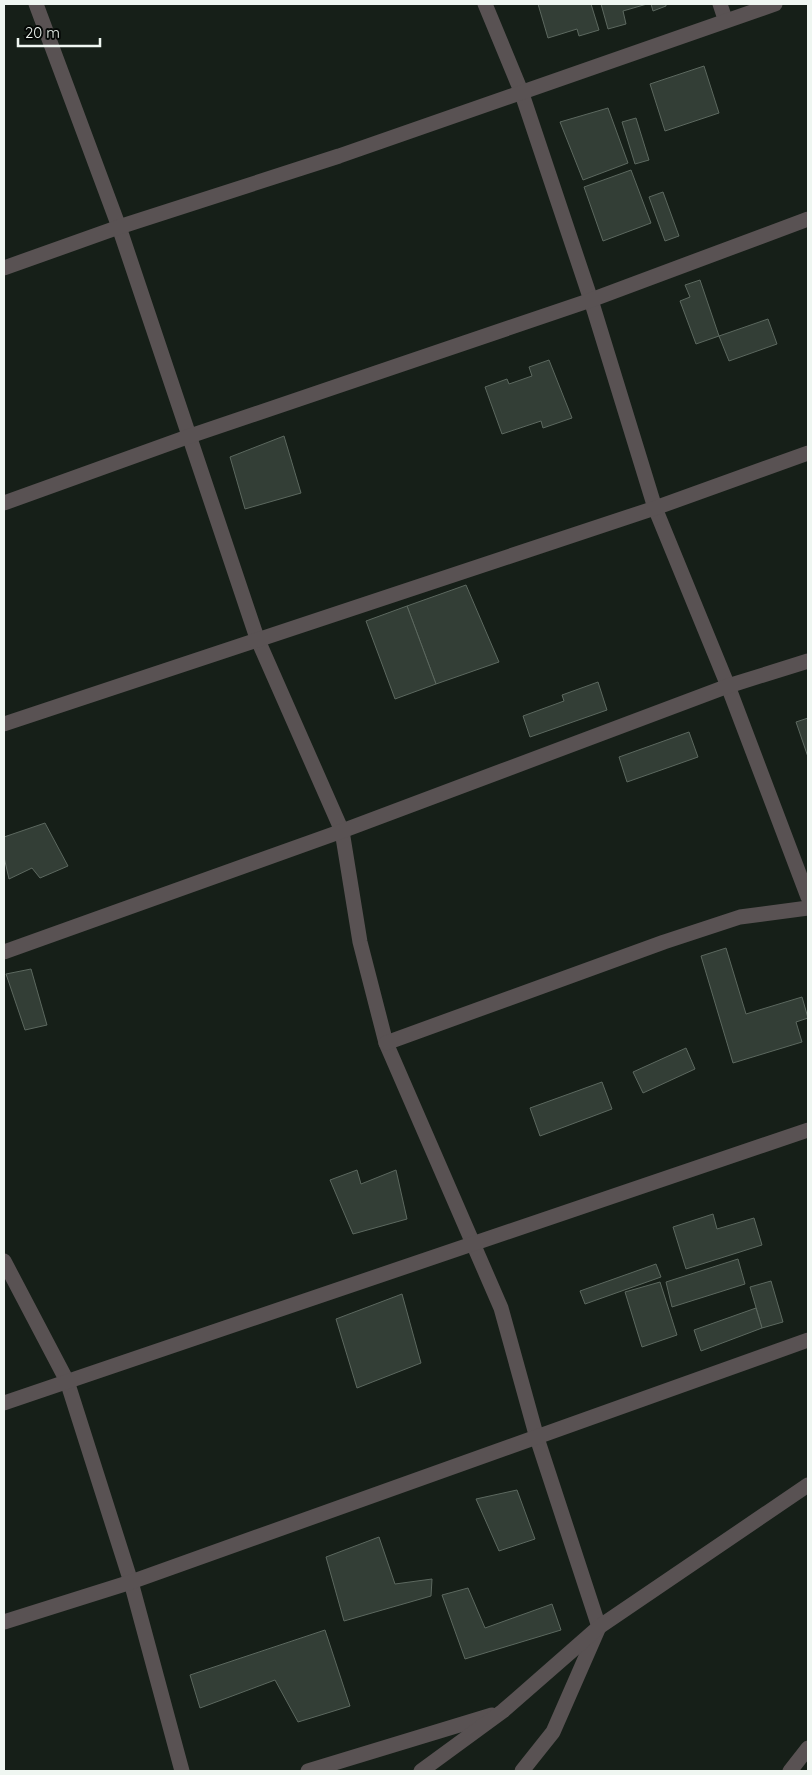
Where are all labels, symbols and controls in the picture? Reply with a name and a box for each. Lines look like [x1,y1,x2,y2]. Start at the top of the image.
scale bar [18,15,100,47]
text: 20 m [25,23,60,42]

